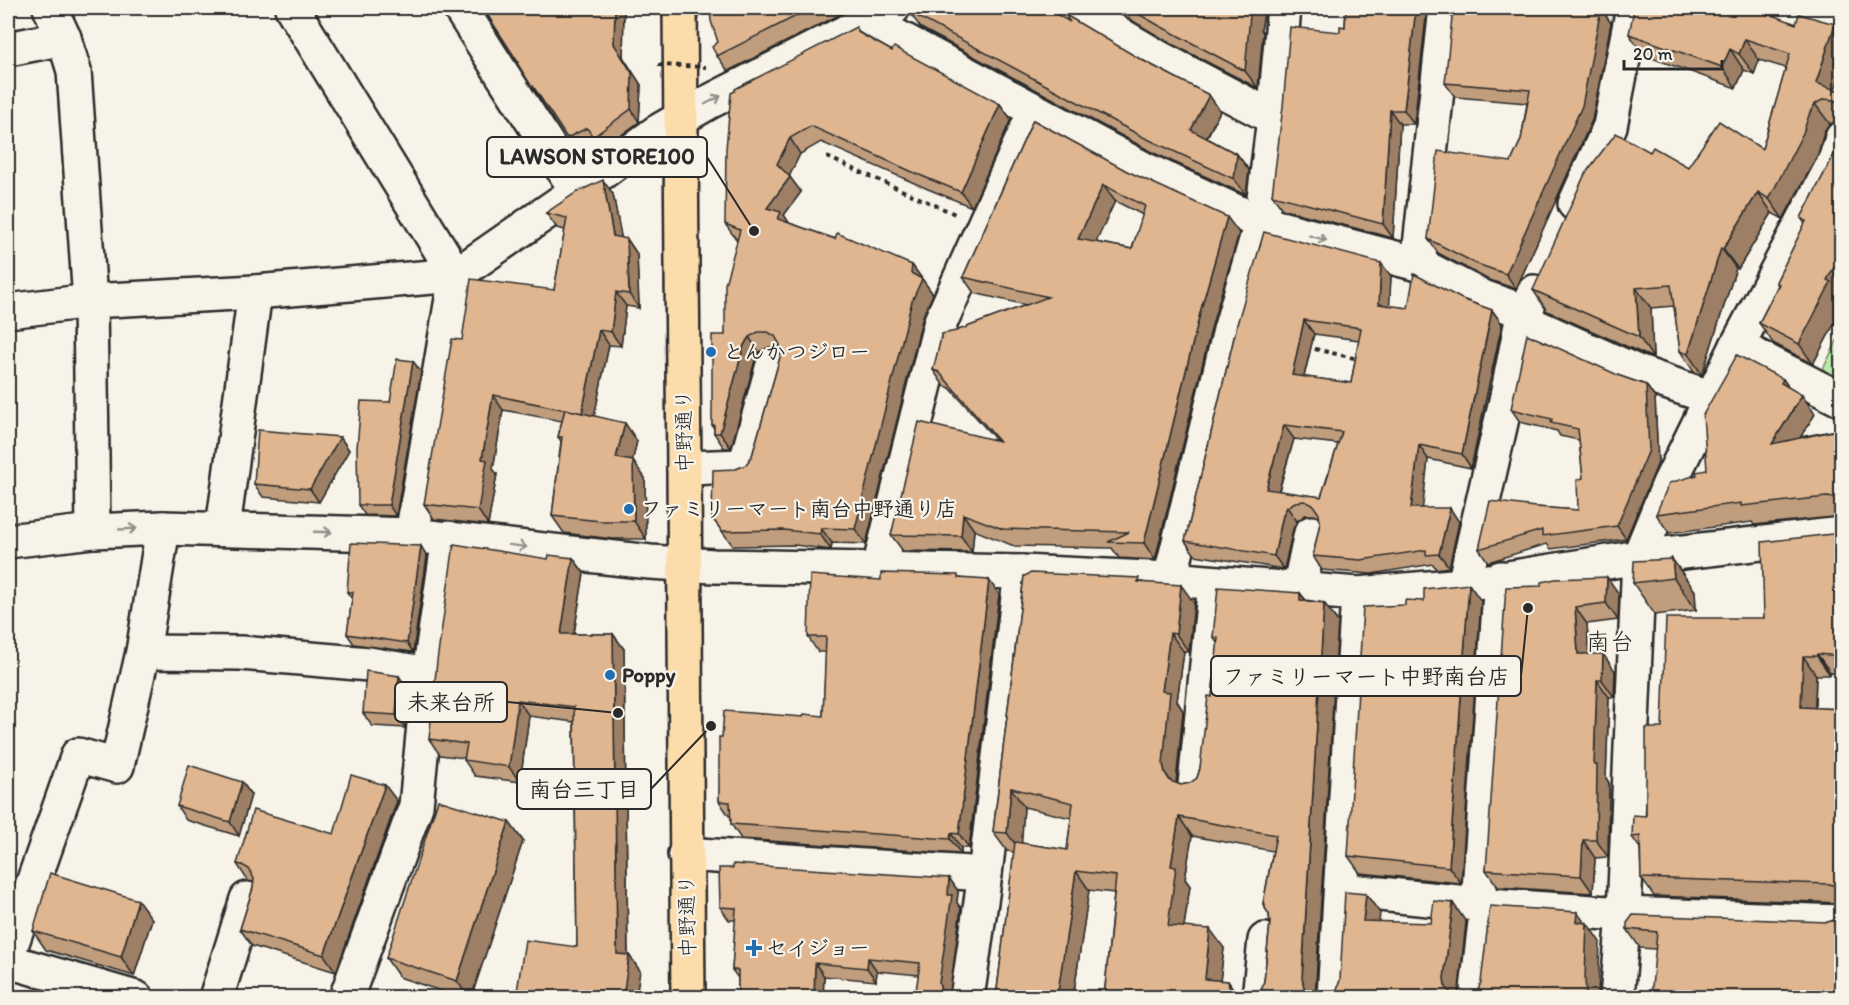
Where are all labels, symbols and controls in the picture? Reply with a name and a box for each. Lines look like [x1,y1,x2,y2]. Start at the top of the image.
scale bar [1624,33,1722,71]
text: 20 m [1633,43,1673,65]
one-way arrow [704,94,721,106]
callout: LAWSON STORE100 [487,137,707,177]
text: LAWSON STORE100 [499,143,695,170]
one-way arrow [1308,232,1327,244]
place label: とんかつジロー [723,339,870,364]
marker: とんかつジロー [704,345,718,359]
street label: 中野通り [670,389,697,473]
place label: ファミリーマート南台中野通り店 [641,496,957,521]
marker: ファミリーマート南台中野通り店 [622,502,636,516]
one-way arrow [118,524,138,535]
one-way arrow [313,526,333,537]
one-way arrow [507,541,527,552]
district label: 南台 [1586,627,1634,656]
callout: ファミリーマート中野南台店 [1211,656,1521,696]
place label: Poppy [622,662,677,688]
text: ファミリーマート中野南台店 [1223,663,1509,690]
marker: Poppy [603,668,617,682]
callout: 未来台所 [395,682,507,722]
text: 未来台所 [407,689,495,716]
callout: 南台三丁目 [517,769,651,809]
text: 南台三丁目 [529,776,639,803]
street label: 中野通り [673,874,700,958]
place label: セイジョー [766,935,870,960]
marker: セイジョー [747,941,761,955]

